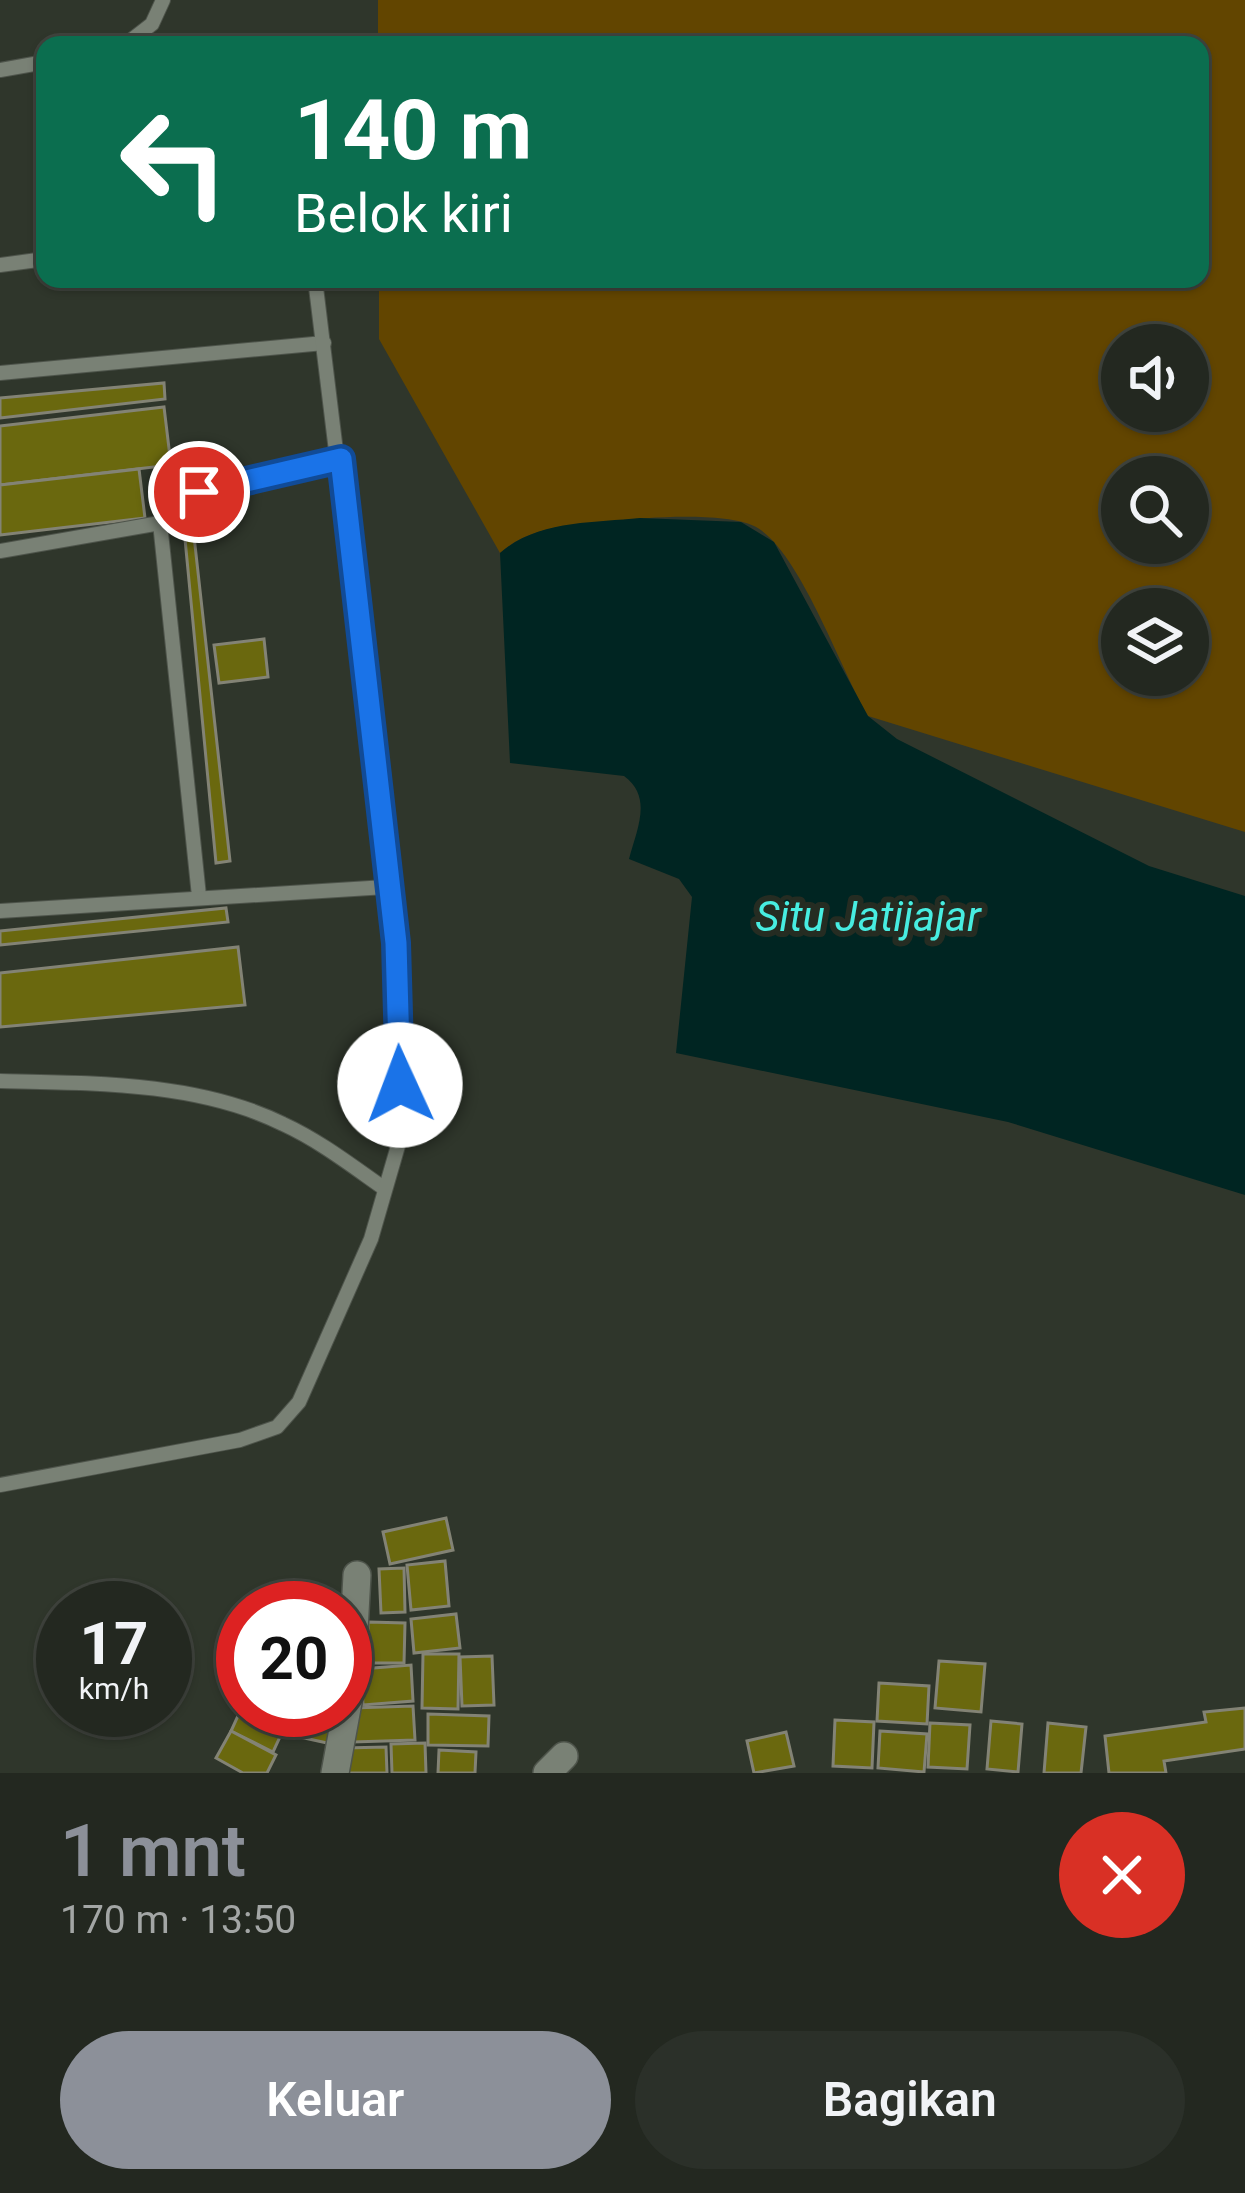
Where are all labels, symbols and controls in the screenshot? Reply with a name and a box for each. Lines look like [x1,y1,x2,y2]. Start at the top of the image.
text: 140 m [294,81,532,180]
icon: left [96,84,252,240]
text: Belok kiri [294,182,513,245]
map controls [1101,324,1209,696]
button: sound [1101,324,1209,432]
pin [148,441,250,543]
button: search [1101,456,1209,564]
icon: arrive [166,459,232,525]
button: layers [1101,588,1209,696]
water label: Situ Jatijajar [755,892,982,941]
position arrow [337,1022,463,1148]
speed limit sign: 20 [216,1581,372,1737]
text: 17 [80,1608,148,1679]
text: km/h [79,1671,149,1706]
text: 1 mnt [60,1809,246,1894]
button: close [1059,1812,1185,1938]
text: 170 m · 13:50 [60,1897,296,1943]
button: Keluar [60,2031,611,2169]
button: Bagikan [635,2031,1185,2169]

